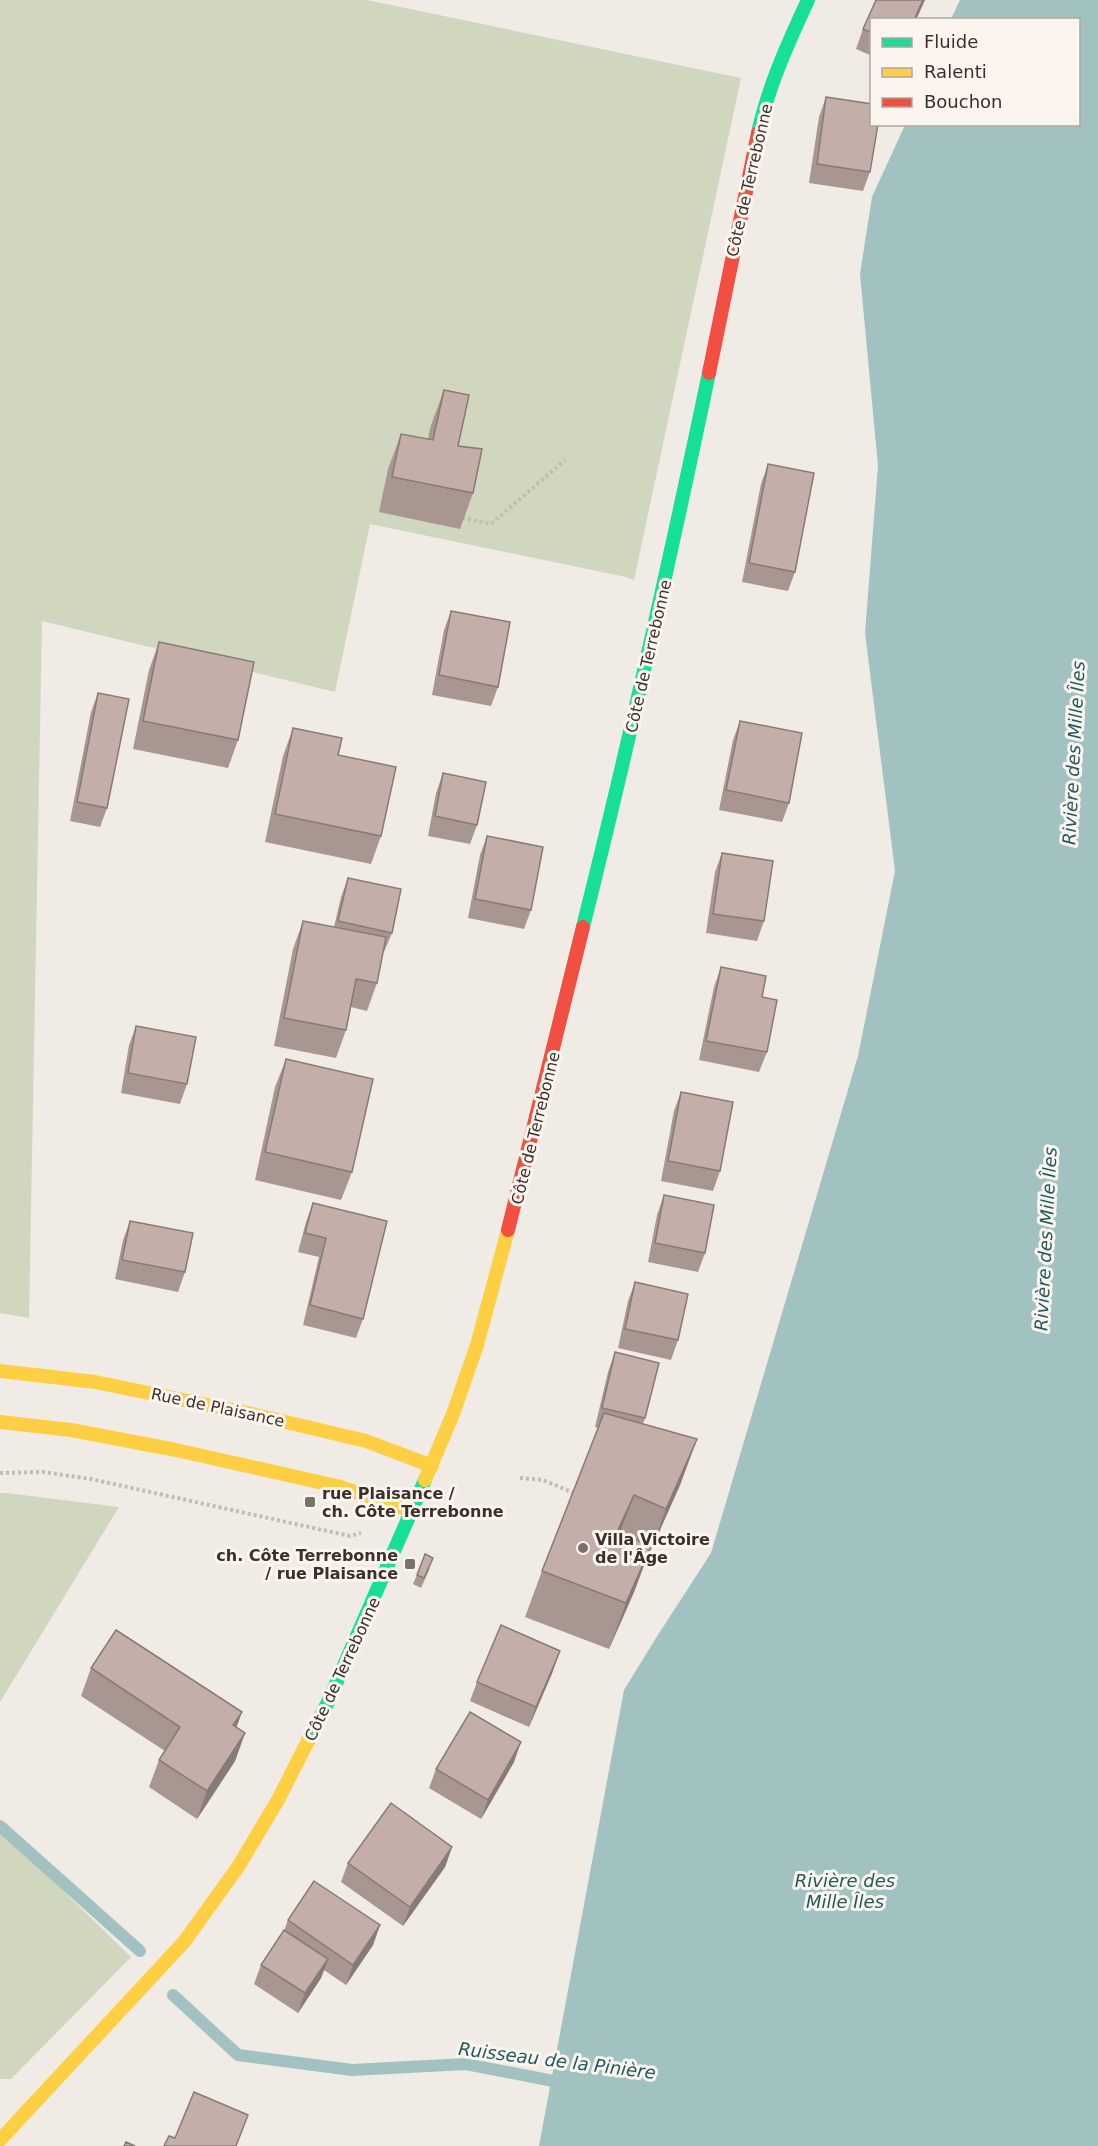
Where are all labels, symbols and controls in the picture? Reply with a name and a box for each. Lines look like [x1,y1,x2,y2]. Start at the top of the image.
legend [870,18,1080,126]
text: Fluide [924,31,978,52]
text: Ralenti [924,61,987,82]
text: Bouchon [924,91,1003,112]
street label: Côte de Terrebonne [723,102,776,259]
street label: Côte de Terrebonne [622,578,675,735]
water label: Rivière des Mille Îles [1058,660,1089,845]
street label: Côte de Terrebonne [507,1050,564,1206]
water label: Rivière des Mille Îles [1030,1146,1061,1331]
street label: Rue de Plaisance [149,1384,286,1431]
place label: rue Plaisance / ch. Côte Terrebonne [322,1484,504,1521]
marker: rue Plaisance / ch. Côte Terrebonne [303,1495,317,1509]
place label: Villa Victoire de l'Âge [595,1530,710,1567]
marker: Villa Victoire de l'Âge [576,1541,590,1555]
place label: ch. Côte Terrebonne / rue Plaisance [216,1546,398,1583]
marker: ch. Côte Terrebonne / rue Plaisance [403,1557,417,1571]
street label: Côte de Terrebonne [301,1594,384,1744]
water label: Rivière des Mille Îles [795,1870,895,1912]
water label: Ruisseau de la Pinière [457,2038,657,2083]

